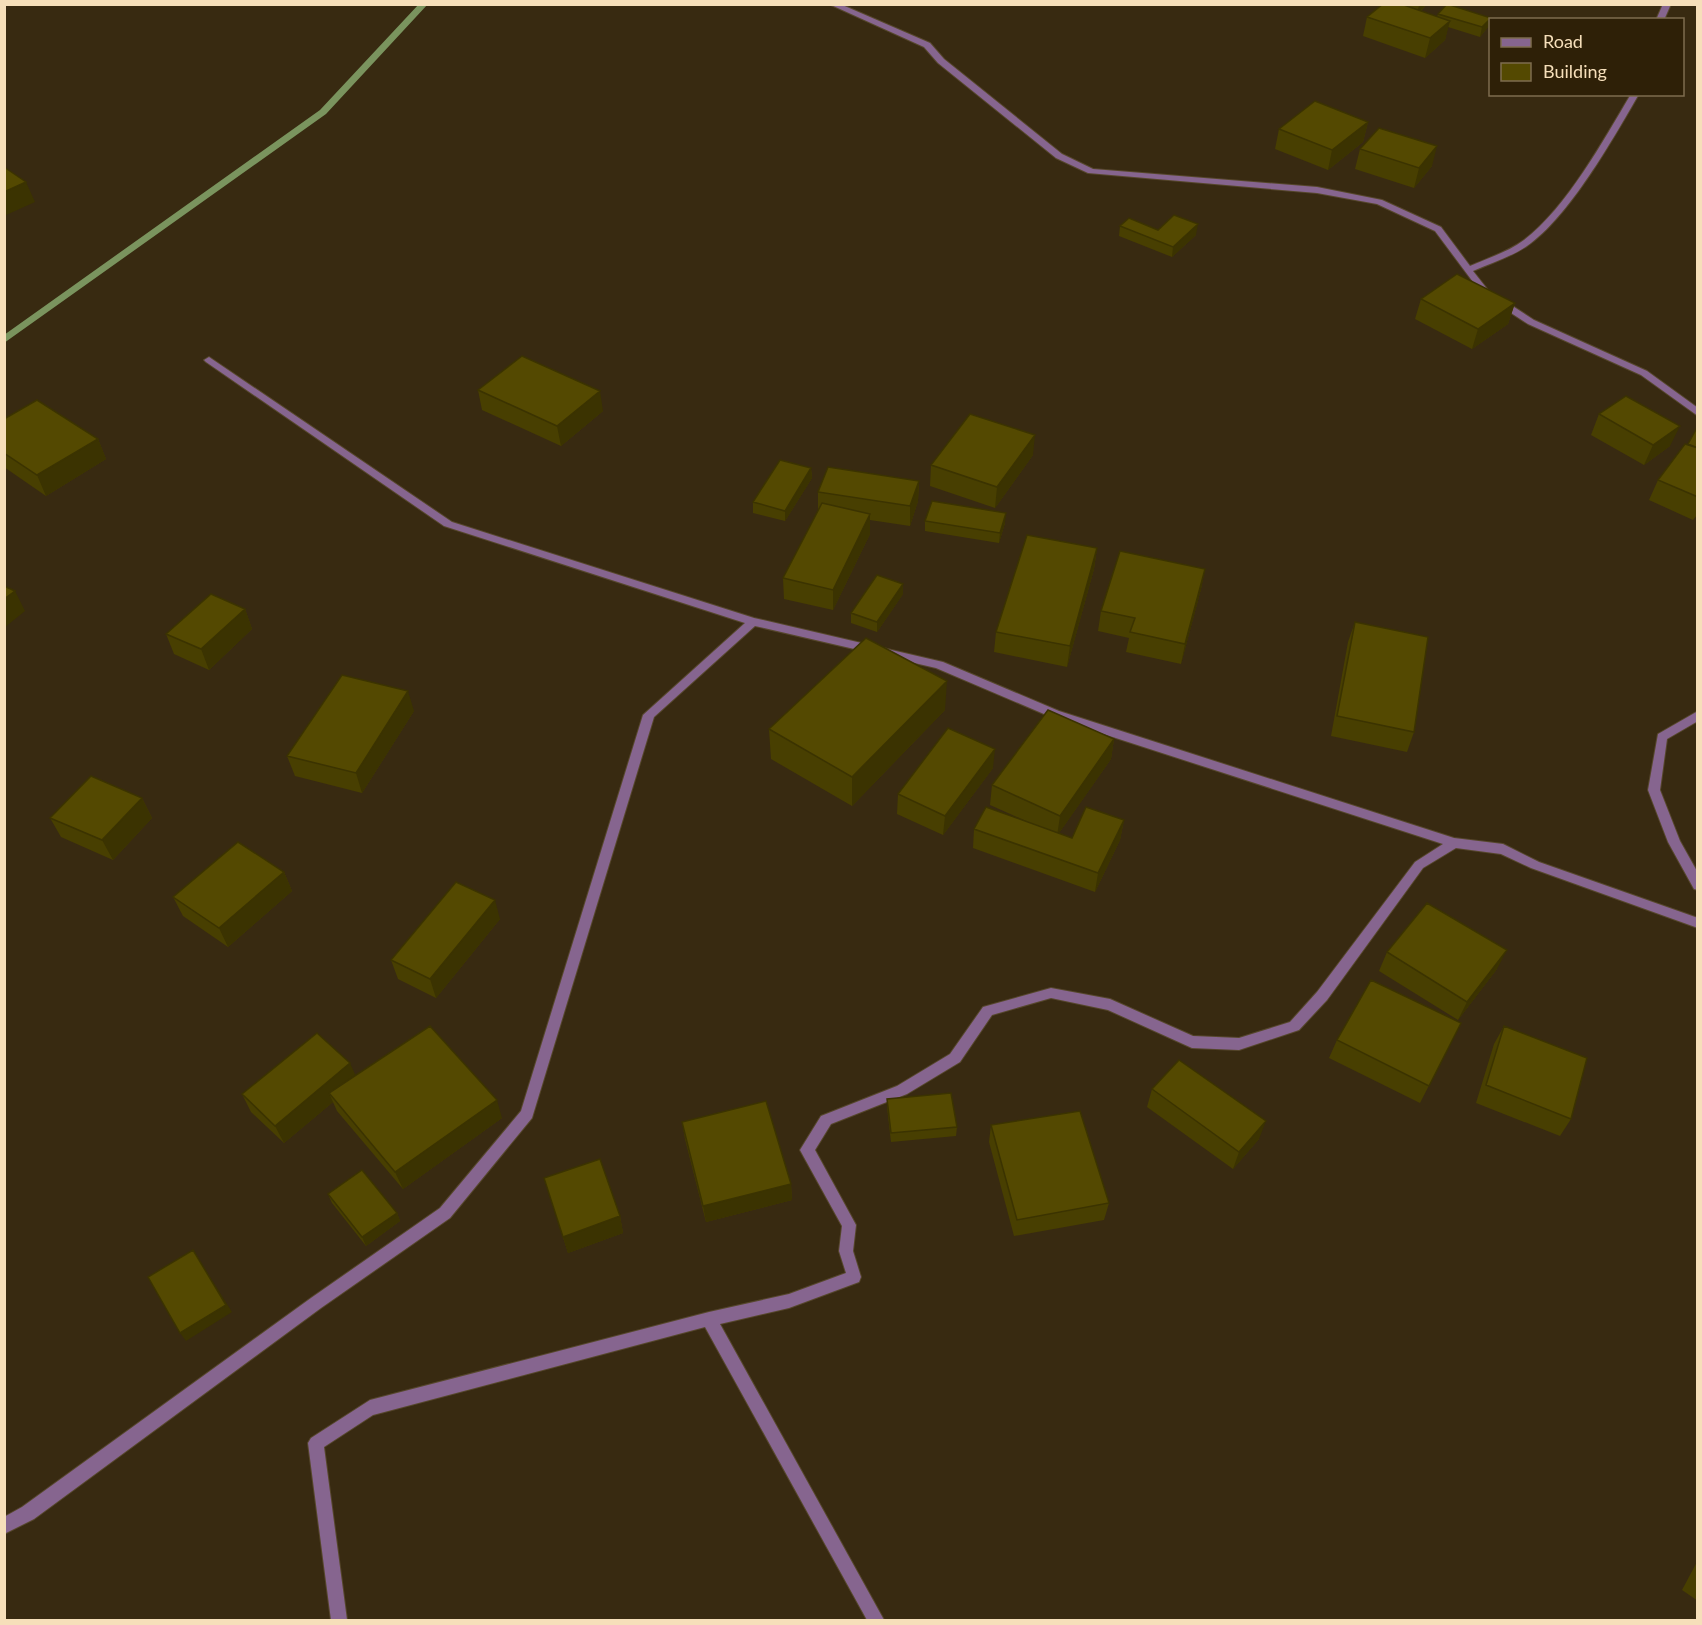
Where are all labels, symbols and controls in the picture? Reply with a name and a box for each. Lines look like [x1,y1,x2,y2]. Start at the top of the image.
legend [1489,18,1684,96]
text: Road [1543,30,1583,52]
text: Building [1543,60,1607,82]

